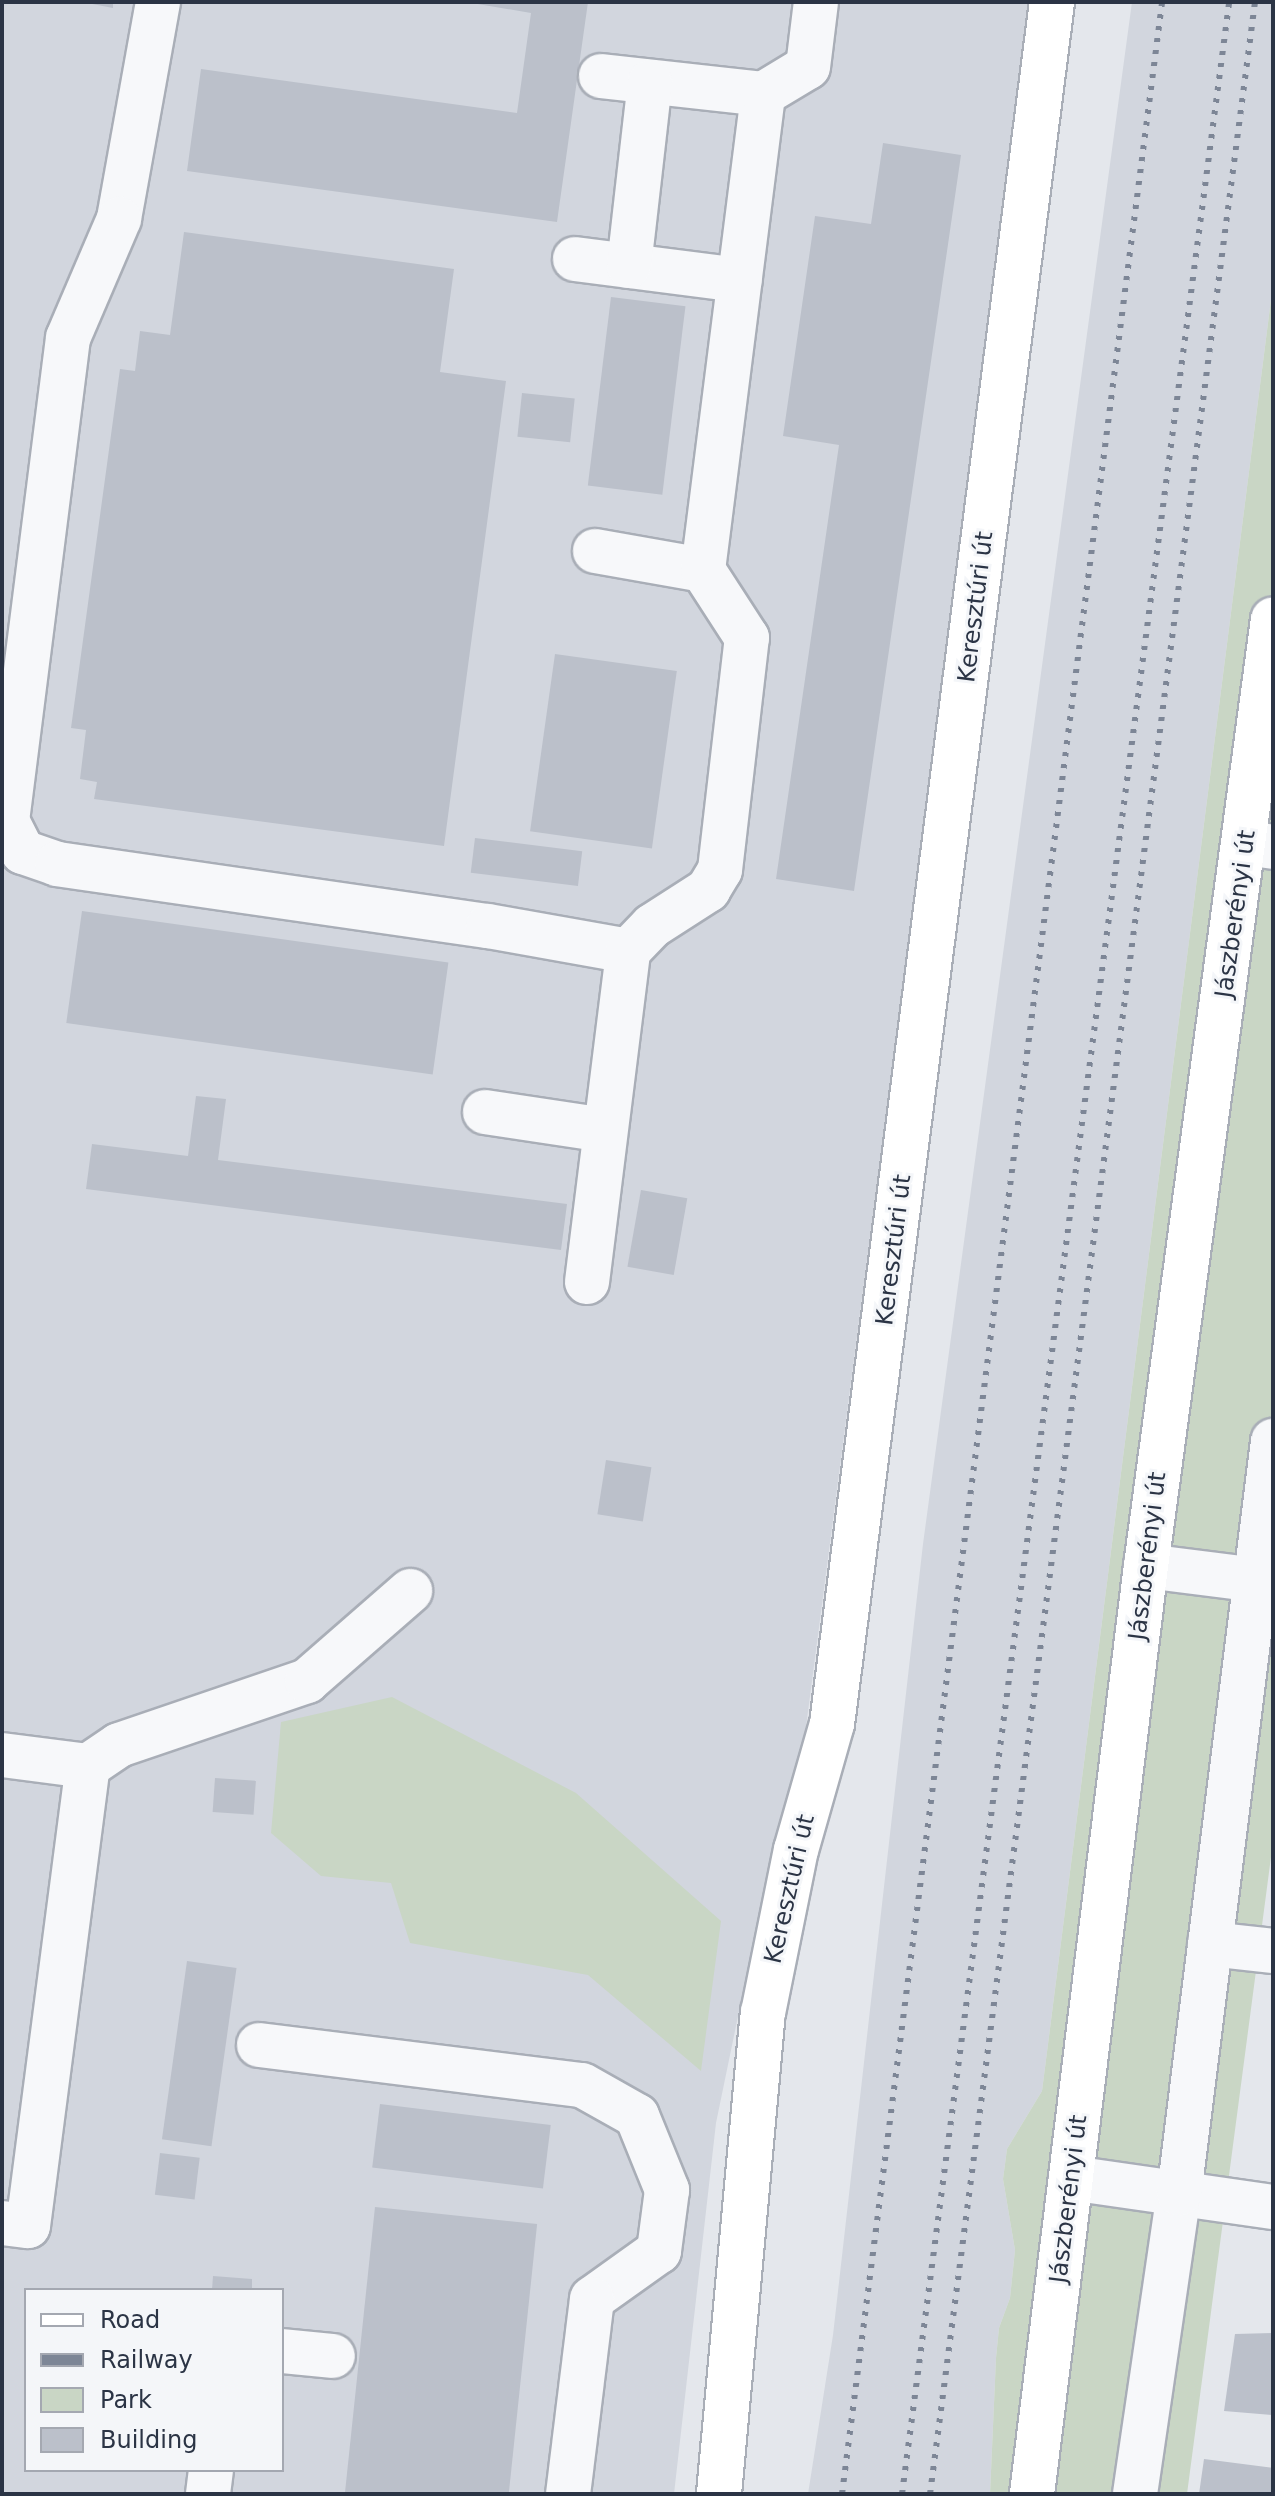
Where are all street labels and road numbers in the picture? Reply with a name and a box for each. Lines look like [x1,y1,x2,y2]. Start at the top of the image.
street label: Keresztúri út [952,530,1000,684]
street label: Jászberényi út [1210,828,1262,1000]
street label: Keresztúri út [870,1173,918,1327]
street label: Jászberényi út [1123,1470,1173,1642]
street label: Keresztúri út [759,1812,821,1966]
street label: Jászberényi út [1044,2113,1094,2285]

